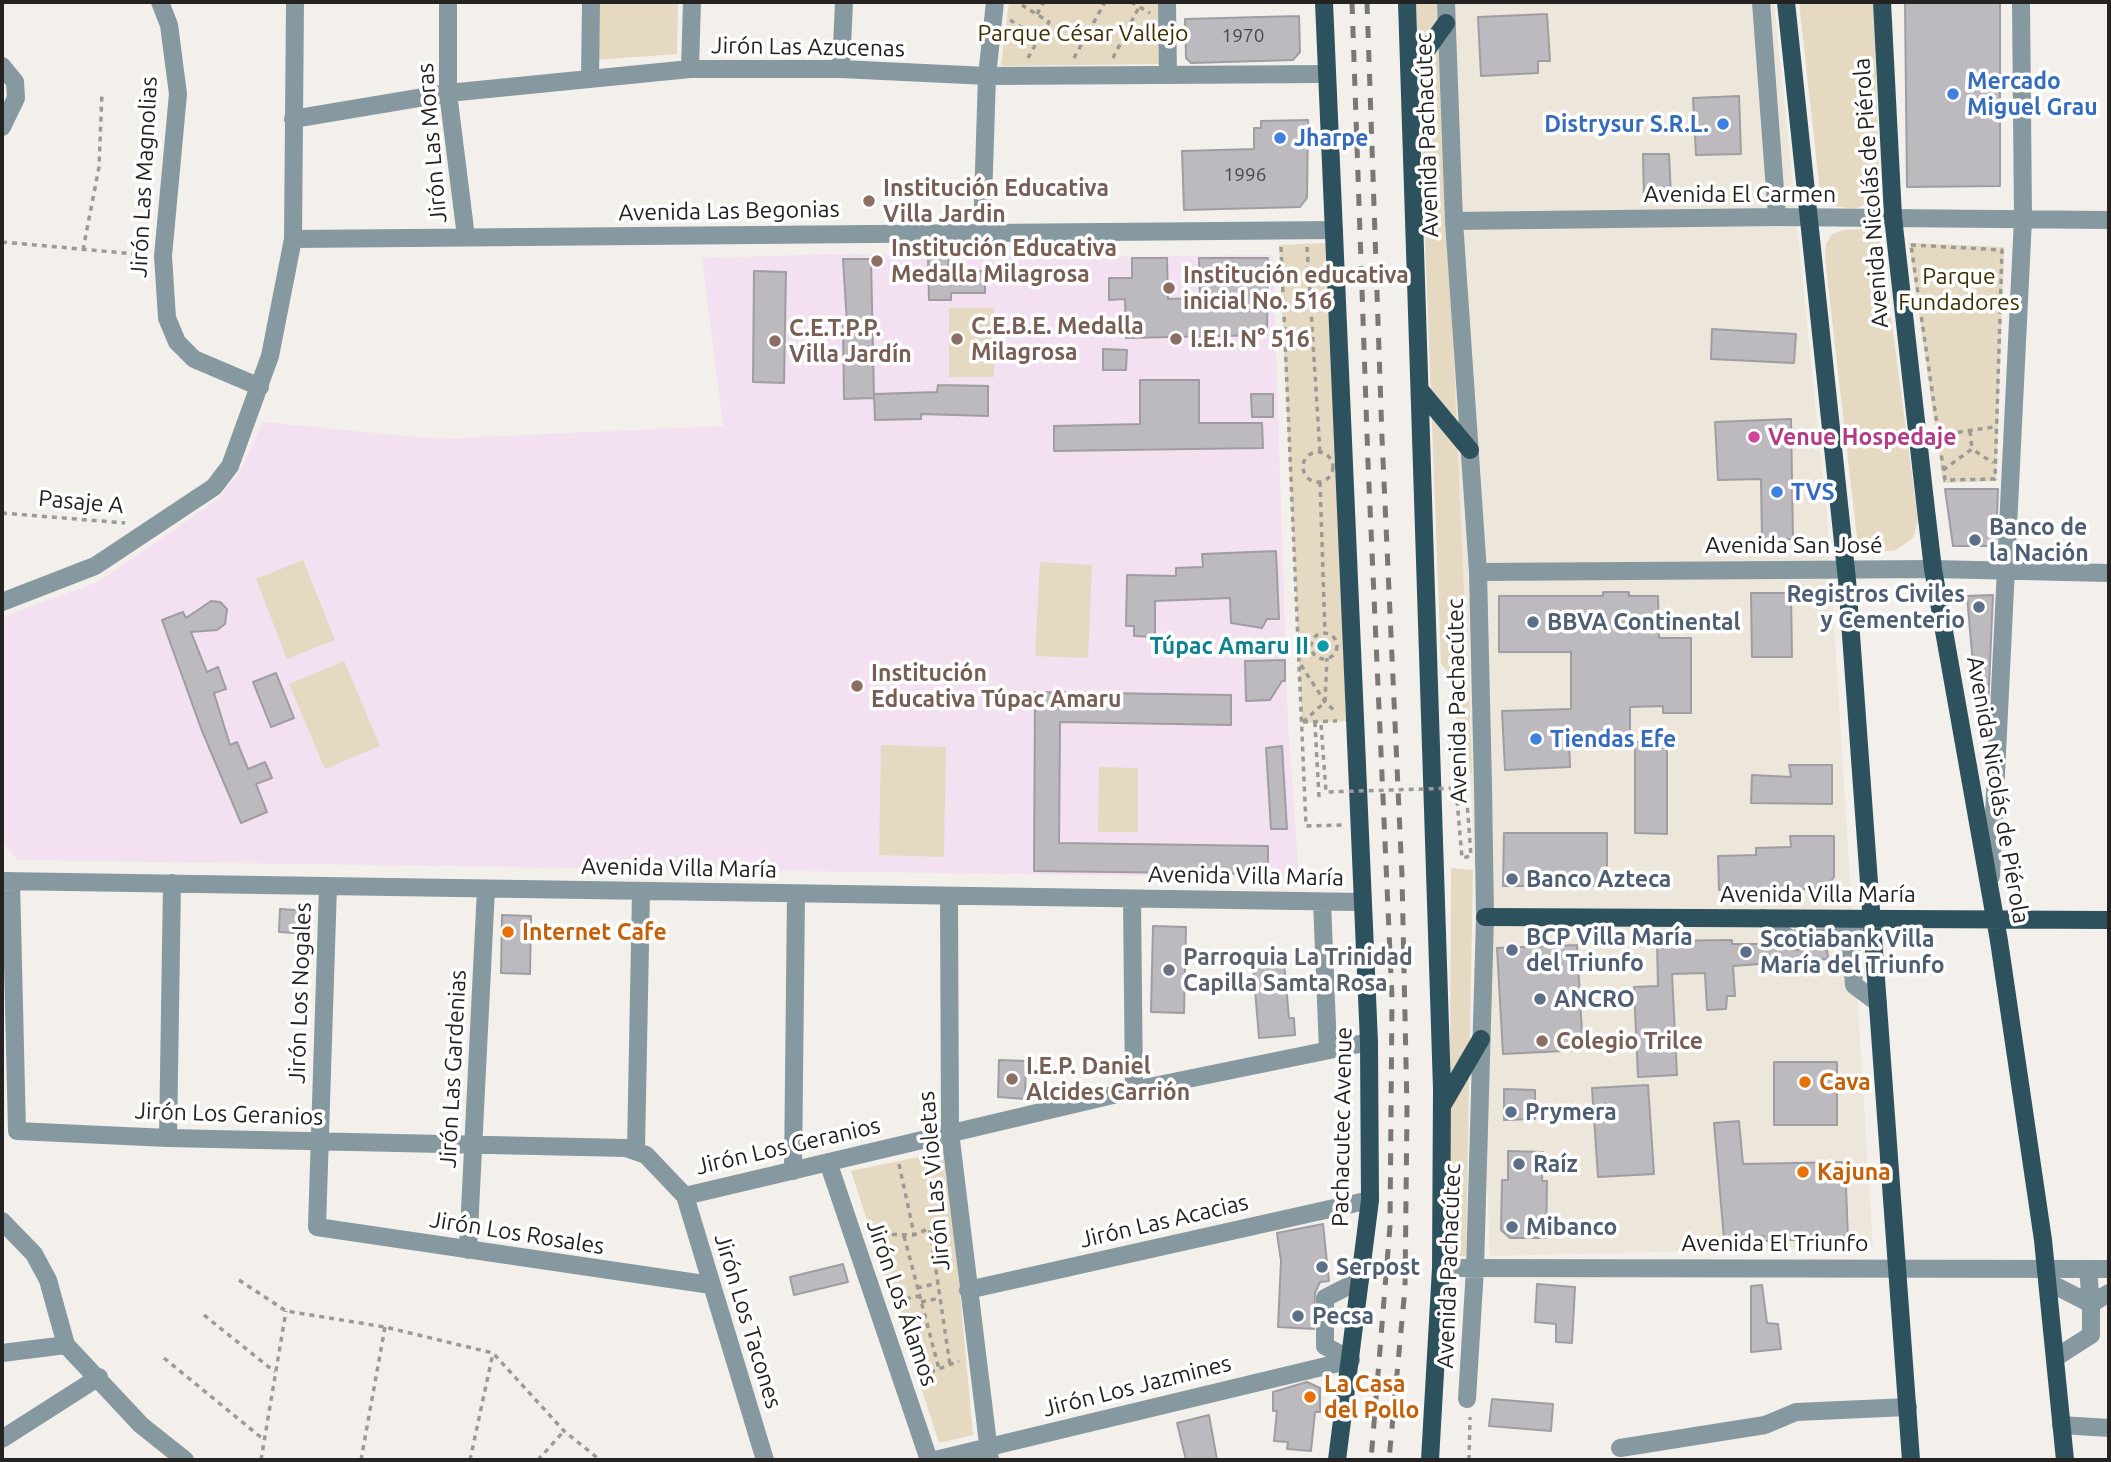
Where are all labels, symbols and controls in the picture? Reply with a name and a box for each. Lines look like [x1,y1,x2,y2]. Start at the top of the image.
park label: Parque César Vallejo [977,19,1189,47]
house number: 1970 [1222,25,1264,47]
street label: Jirón Las Azucenas [711,32,905,62]
street label: Avenida Pachacútec [1410,32,1444,238]
street label: Avenida Nicolás de Piérola [1848,57,1894,329]
street label: Jirón Las Moras [411,62,453,224]
place label: Mercado Miguel Grau [1967,67,2098,121]
street label: Jirón Las Magnolias [125,76,163,278]
marker: Mercado Miguel Grau [1945,86,1961,102]
place label: Distrysur S.R.L. [1544,110,1709,138]
marker: Distrysur S.R.L. [1715,116,1731,132]
place label: Jharpe [1294,124,1368,152]
marker: Jharpe [1272,130,1288,146]
house number: 1996 [1224,164,1266,186]
place label: Institución Educativa Villa Jardin [883,174,1109,228]
street label: Avenida El Carmen [1644,180,1836,208]
marker: Institución Educativa Villa Jardin [861,193,877,209]
street label: Avenida Las Begonias [618,195,840,227]
place label: Institución Educativa Medalla Milagrosa [891,234,1117,288]
marker: Institución Educativa Medalla Milagrosa [869,253,885,269]
place label: Institución educativa inicial No. 516 [1183,261,1409,315]
park label: Parque Fundadores [1898,262,2020,316]
marker: Institución educativa inicial No. 516 [1161,280,1177,296]
place label: C.E.B.E. Medalla Milagrosa [971,312,1144,366]
place label: C.E.T.P.P. Villa Jardín [789,314,912,368]
place label: I.E.I. N° 516 [1190,325,1310,353]
marker: C.E.B.E. Medalla Milagrosa [949,331,965,347]
marker: I.E.I. N° 516 [1168,331,1184,347]
marker: C.E.T.P.P. Villa Jardín [767,333,783,349]
place label: Venue Hospedaje [1768,423,1956,451]
marker: Venue Hospedaje [1746,429,1762,445]
place label: TVS [1791,478,1835,506]
marker: TVS [1769,484,1785,500]
street label: Pasaje A [37,485,125,519]
place label: Banco de la Nación [1989,513,2089,567]
street label: Avenida San José [1705,531,1883,559]
marker: Banco de la Nación [1967,532,1983,548]
place label: Registros Civiles y Cementerio [1786,580,1965,634]
street label: Avenida Pachacútec [1441,598,1473,804]
marker: Registros Civiles y Cementerio [1971,599,1987,615]
place label: BBVA Continental [1547,608,1740,636]
marker: BBVA Continental [1525,614,1541,630]
place label: Túpac Amaru II [1149,632,1309,660]
marker: Túpac Amaru II [1315,638,1331,654]
street label: Avenida Nicolás de Piérola [1961,654,2035,926]
place label: Institución Educativa Túpac Amaru [871,659,1121,713]
marker: Institución Educativa Túpac Amaru [849,678,865,694]
place label: Tiendas Efe [1550,725,1676,753]
marker: Tiendas Efe [1528,731,1544,747]
street label: Avenida Villa María [581,852,777,884]
street label: Avenida Villa María [1148,860,1344,892]
place label: Banco Azteca [1526,865,1671,893]
marker: Banco Azteca [1504,871,1520,887]
street label: Avenida Villa María [1720,880,1916,908]
street label: Jirón Los Nogales [283,902,317,1084]
place label: Internet Cafe [522,918,667,946]
place label: BCP Villa María del Triunfo [1526,923,1693,977]
marker: Internet Cafe [500,924,516,940]
place label: Scotiabank Villa María del Triunfo [1760,925,1945,979]
marker: BCP Villa María del Triunfo [1504,942,1520,958]
place label: Parroquia La Trinidad Capilla Samta Rosa [1183,943,1413,997]
marker: Scotiabank Villa María del Triunfo [1738,944,1754,960]
marker: Parroquia La Trinidad Capilla Samta Rosa [1161,962,1177,978]
street label: Jirón Las Gardenias [434,969,472,1169]
place label: ANCRO [1554,985,1635,1013]
marker: ANCRO [1532,991,1548,1007]
street label: Pachacutec Avenue [1326,1027,1358,1227]
place label: Colegio Trilce [1556,1027,1703,1055]
marker: Colegio Trilce [1534,1033,1550,1049]
place label: I.E.P. Daniel Alcides Carrión [1026,1052,1190,1106]
place label: Cava [1819,1068,1871,1096]
marker: I.E.P. Daniel Alcides Carrión [1004,1071,1020,1087]
marker: Cava [1797,1074,1813,1090]
street label: Jirón Las Violetas [912,1090,956,1272]
street label: Jirón Los Geranios [134,1097,324,1131]
place label: Prymera [1525,1098,1617,1126]
marker: Prymera [1503,1104,1519,1120]
street label: Jirón Los Geranios [693,1111,883,1181]
place label: Raíz [1533,1150,1578,1178]
marker: Raíz [1511,1156,1527,1172]
place label: Kajuna [1817,1158,1891,1186]
street label: Avenida Pachacútec [1432,1163,1466,1369]
marker: Kajuna [1795,1164,1811,1180]
street label: Jirón Las Acacias [1077,1188,1251,1254]
street label: Jirón Los Rosales [428,1206,606,1260]
place label: Mibanco [1526,1213,1617,1241]
street label: Jirón Los Álamos [861,1216,943,1390]
marker: Mibanco [1504,1219,1520,1235]
street label: Avenida El Triunfo [1682,1229,1868,1257]
street label: Jirón Los Tacones [708,1230,788,1412]
place label: Serpost [1336,1253,1420,1281]
marker: Serpost [1314,1259,1330,1275]
place label: Pecsa [1312,1302,1374,1330]
marker: Pecsa [1290,1308,1306,1324]
street label: Jirón Los Jazmines [1040,1349,1234,1423]
place label: La Casa del Pollo [1324,1370,1419,1424]
marker: La Casa del Pollo [1302,1389,1318,1405]

